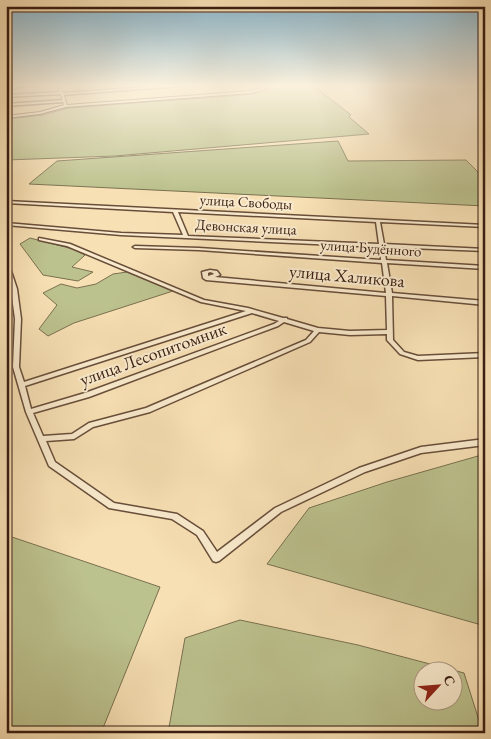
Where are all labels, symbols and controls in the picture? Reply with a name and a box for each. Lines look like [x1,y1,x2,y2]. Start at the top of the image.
street label: улица Свободы [199,190,293,213]
street label: Девонская улица [195,214,297,239]
street label: улица Будённого [320,234,422,261]
street label: улица Халикова [288,259,406,292]
street label: улица Лесопитомник [76,316,230,391]
north arrow [414,662,464,712]
text: С [439,672,460,689]

